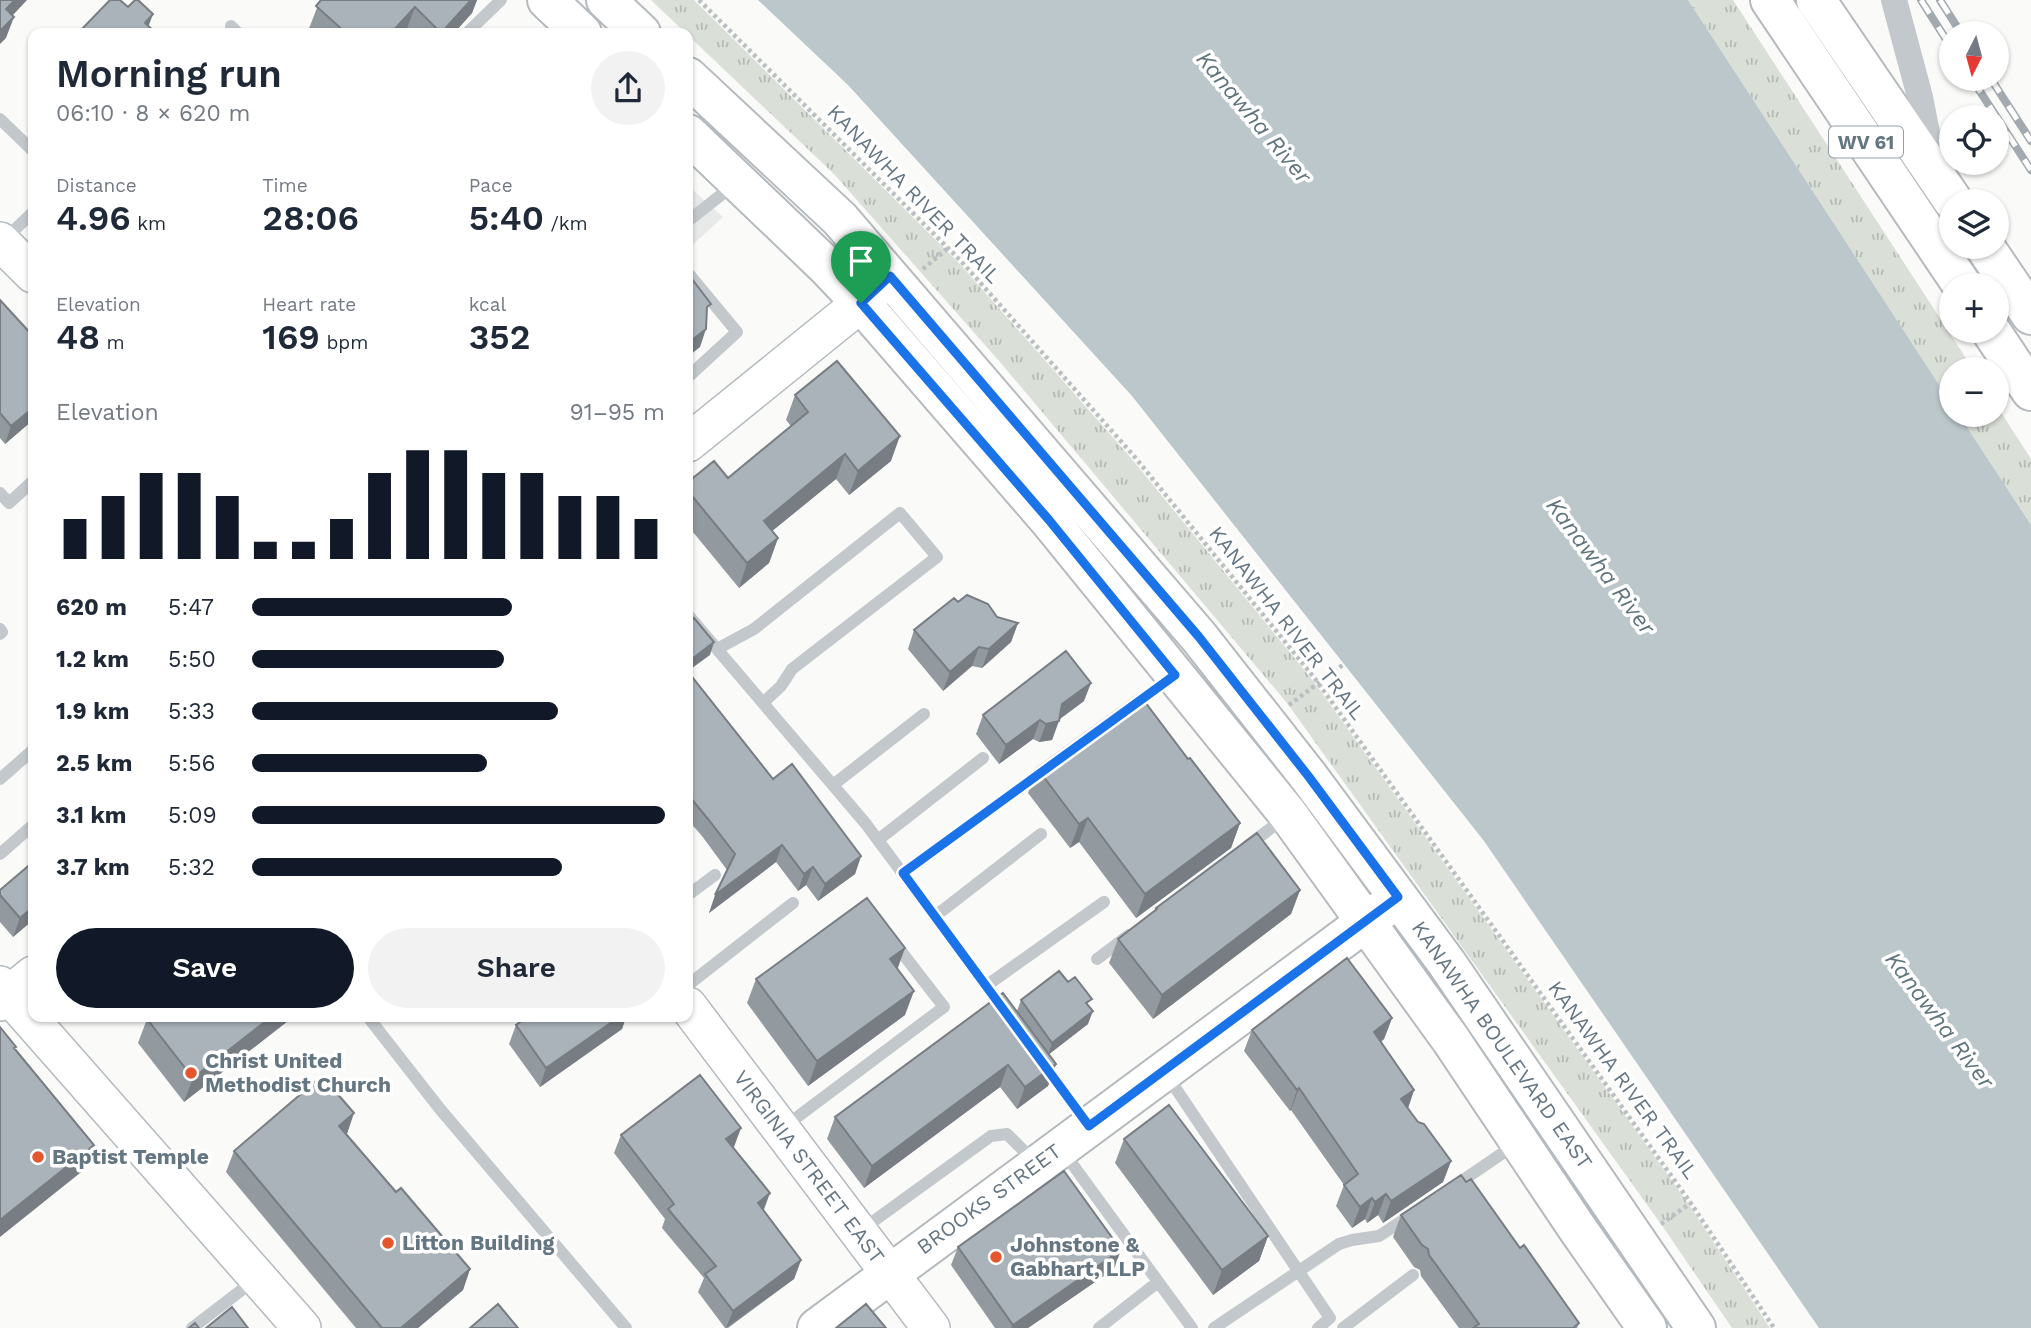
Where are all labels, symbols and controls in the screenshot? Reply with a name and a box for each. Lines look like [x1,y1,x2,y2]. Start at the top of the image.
north arrow [1939,21,2009,91]
map controls [1939,21,2009,427]
water label: Kanawha River [1191,46,1317,190]
button: share [591,51,665,125]
text: Morning run [56,52,282,96]
street label: KANAWHA RIVER TRAIL [822,99,1006,288]
text: 06:10 · 8 × 620 m [56,100,250,127]
button: locate [1939,105,2009,175]
road number: WV 61 [1829,126,1903,158]
text: Distance [56,174,137,197]
text: Time [262,174,308,197]
text: Pace [469,174,513,197]
button: layers [1939,189,2009,259]
text: 4.96 [56,197,131,239]
text: 28:06 [262,197,359,239]
text: 5:40 [469,197,544,239]
text: km [131,212,166,235]
text: /km [544,212,588,235]
pin [831,231,891,303]
icon: arrive [842,242,880,280]
button: + [1939,273,2009,343]
text: Elevation [56,293,141,316]
text: Heart rate [262,293,356,316]
text: kcal [469,293,506,316]
text: 48 [56,316,100,358]
text: 169 [262,316,320,358]
text: 352 [469,316,530,358]
text: m [100,331,125,354]
text: bpm [320,331,368,354]
button: − [1939,357,2009,427]
text: Elevation [56,399,159,426]
text: 91–95 m [570,399,665,426]
water label: Kanawha River [1540,493,1661,641]
street label: KANAWHA RIVER TRAIL [1204,521,1371,725]
text: 620 m [56,594,127,621]
text: 5:47 [168,594,214,621]
text: 1.2 km [56,646,129,673]
text: 5:50 [168,646,216,673]
text: 1.9 km [56,698,129,725]
text: 5:33 [168,698,215,725]
text: 2.5 km [56,750,132,777]
text: 5:56 [168,750,216,777]
text: 3.1 km [56,802,126,829]
text: 5:09 [168,802,217,829]
text: 3.7 km [56,854,130,881]
text: 5:32 [168,854,215,881]
street label: KANAWHA BOULEVARD EAST [1407,916,1598,1174]
button: Save [56,928,354,1008]
button: Share [368,928,665,1008]
water label: Kanawha River [1879,947,2000,1095]
street label: KANAWHA RIVER TRAIL [1543,976,1704,1184]
place label: Christ United Methodist Church [205,1048,391,1097]
marker: Christ United Methodist Church [183,1065,199,1081]
street label: VIRGINIA STREET EAST [729,1065,890,1268]
street label: BROOKS STREET [912,1138,1066,1259]
place label: Baptist Temple [52,1144,209,1169]
marker: Baptist Temple [30,1149,46,1165]
place label: Litton Building [402,1230,555,1255]
place label: Johnstone & Gabhart, LLP [1010,1232,1145,1281]
marker: Litton Building [380,1235,396,1251]
marker: Johnstone & Gabhart, LLP [988,1249,1004,1265]

